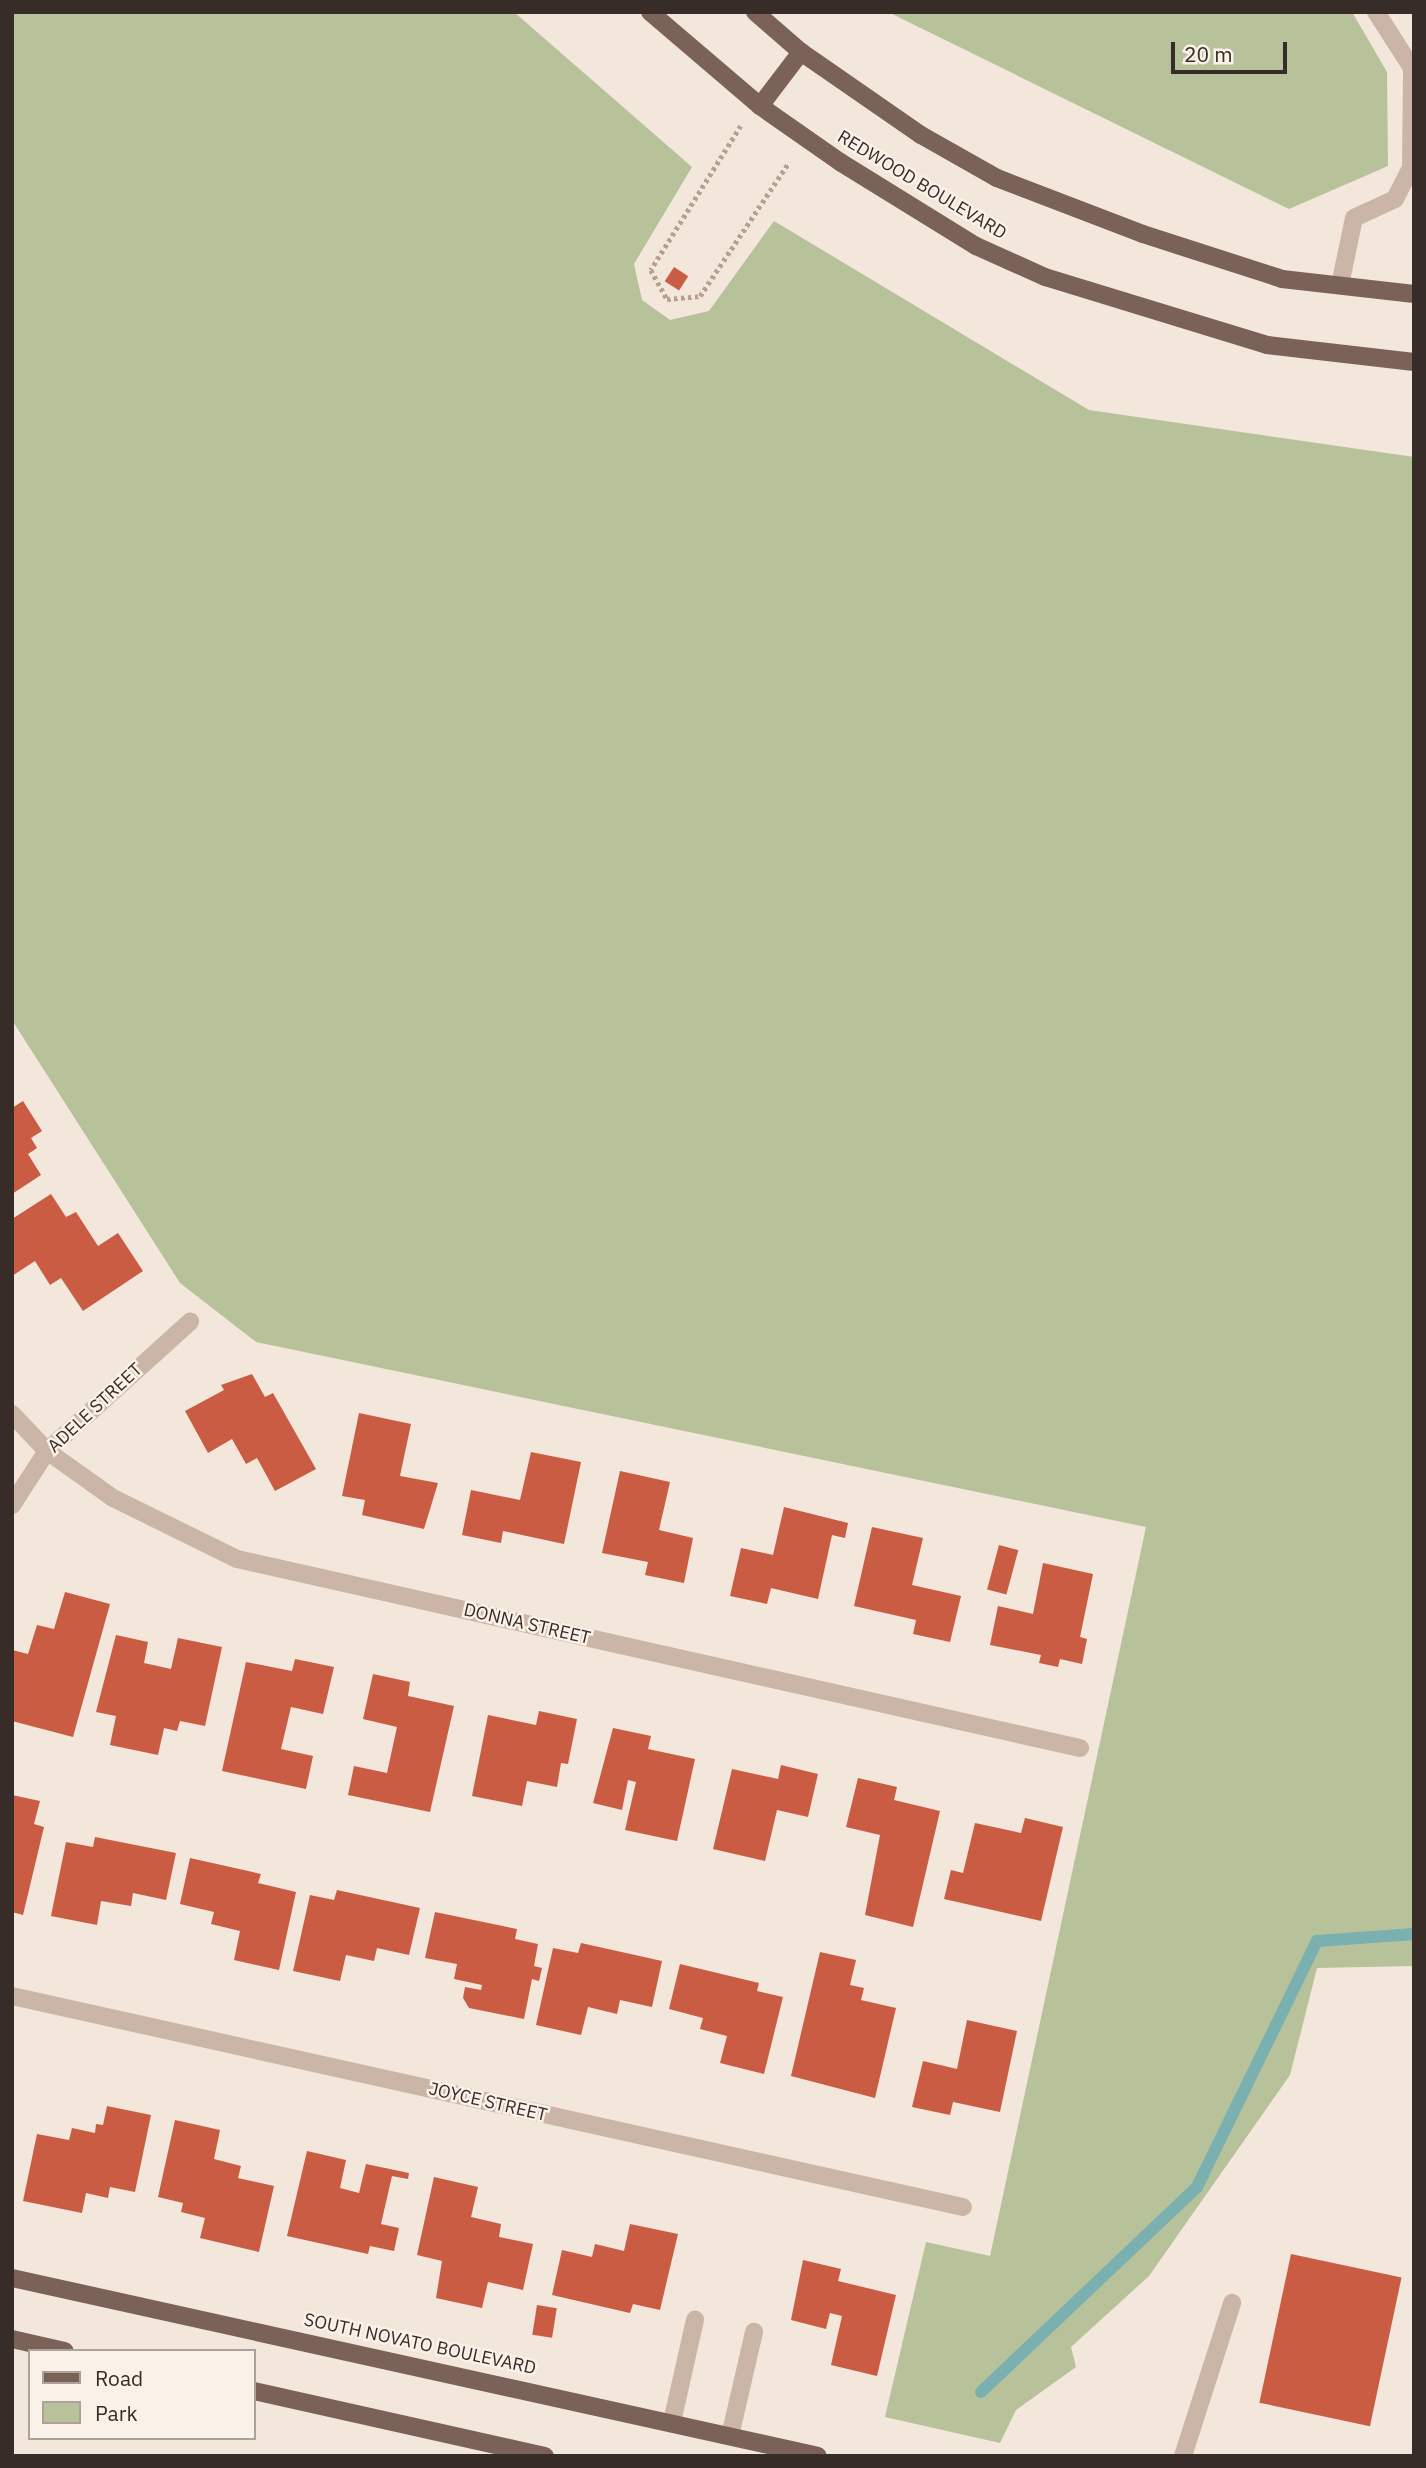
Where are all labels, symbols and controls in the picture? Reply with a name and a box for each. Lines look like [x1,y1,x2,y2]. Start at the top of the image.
scale bar [1174,28,1290,72]
text: 20 m [1184,40,1233,68]
street label: REDWOOD BOULEVARD [834,126,1010,244]
street label: ADELE STREET [43,1359,147,1457]
street label: DONNA STREET [462,1599,592,1649]
street label: JOYCE STREET [427,2078,549,2126]
street label: SOUTH NOVATO BOULEVARD [302,2309,538,2379]
legend [28,2349,256,2440]
text: Road [95,2364,143,2392]
text: Park [95,2399,138,2427]

